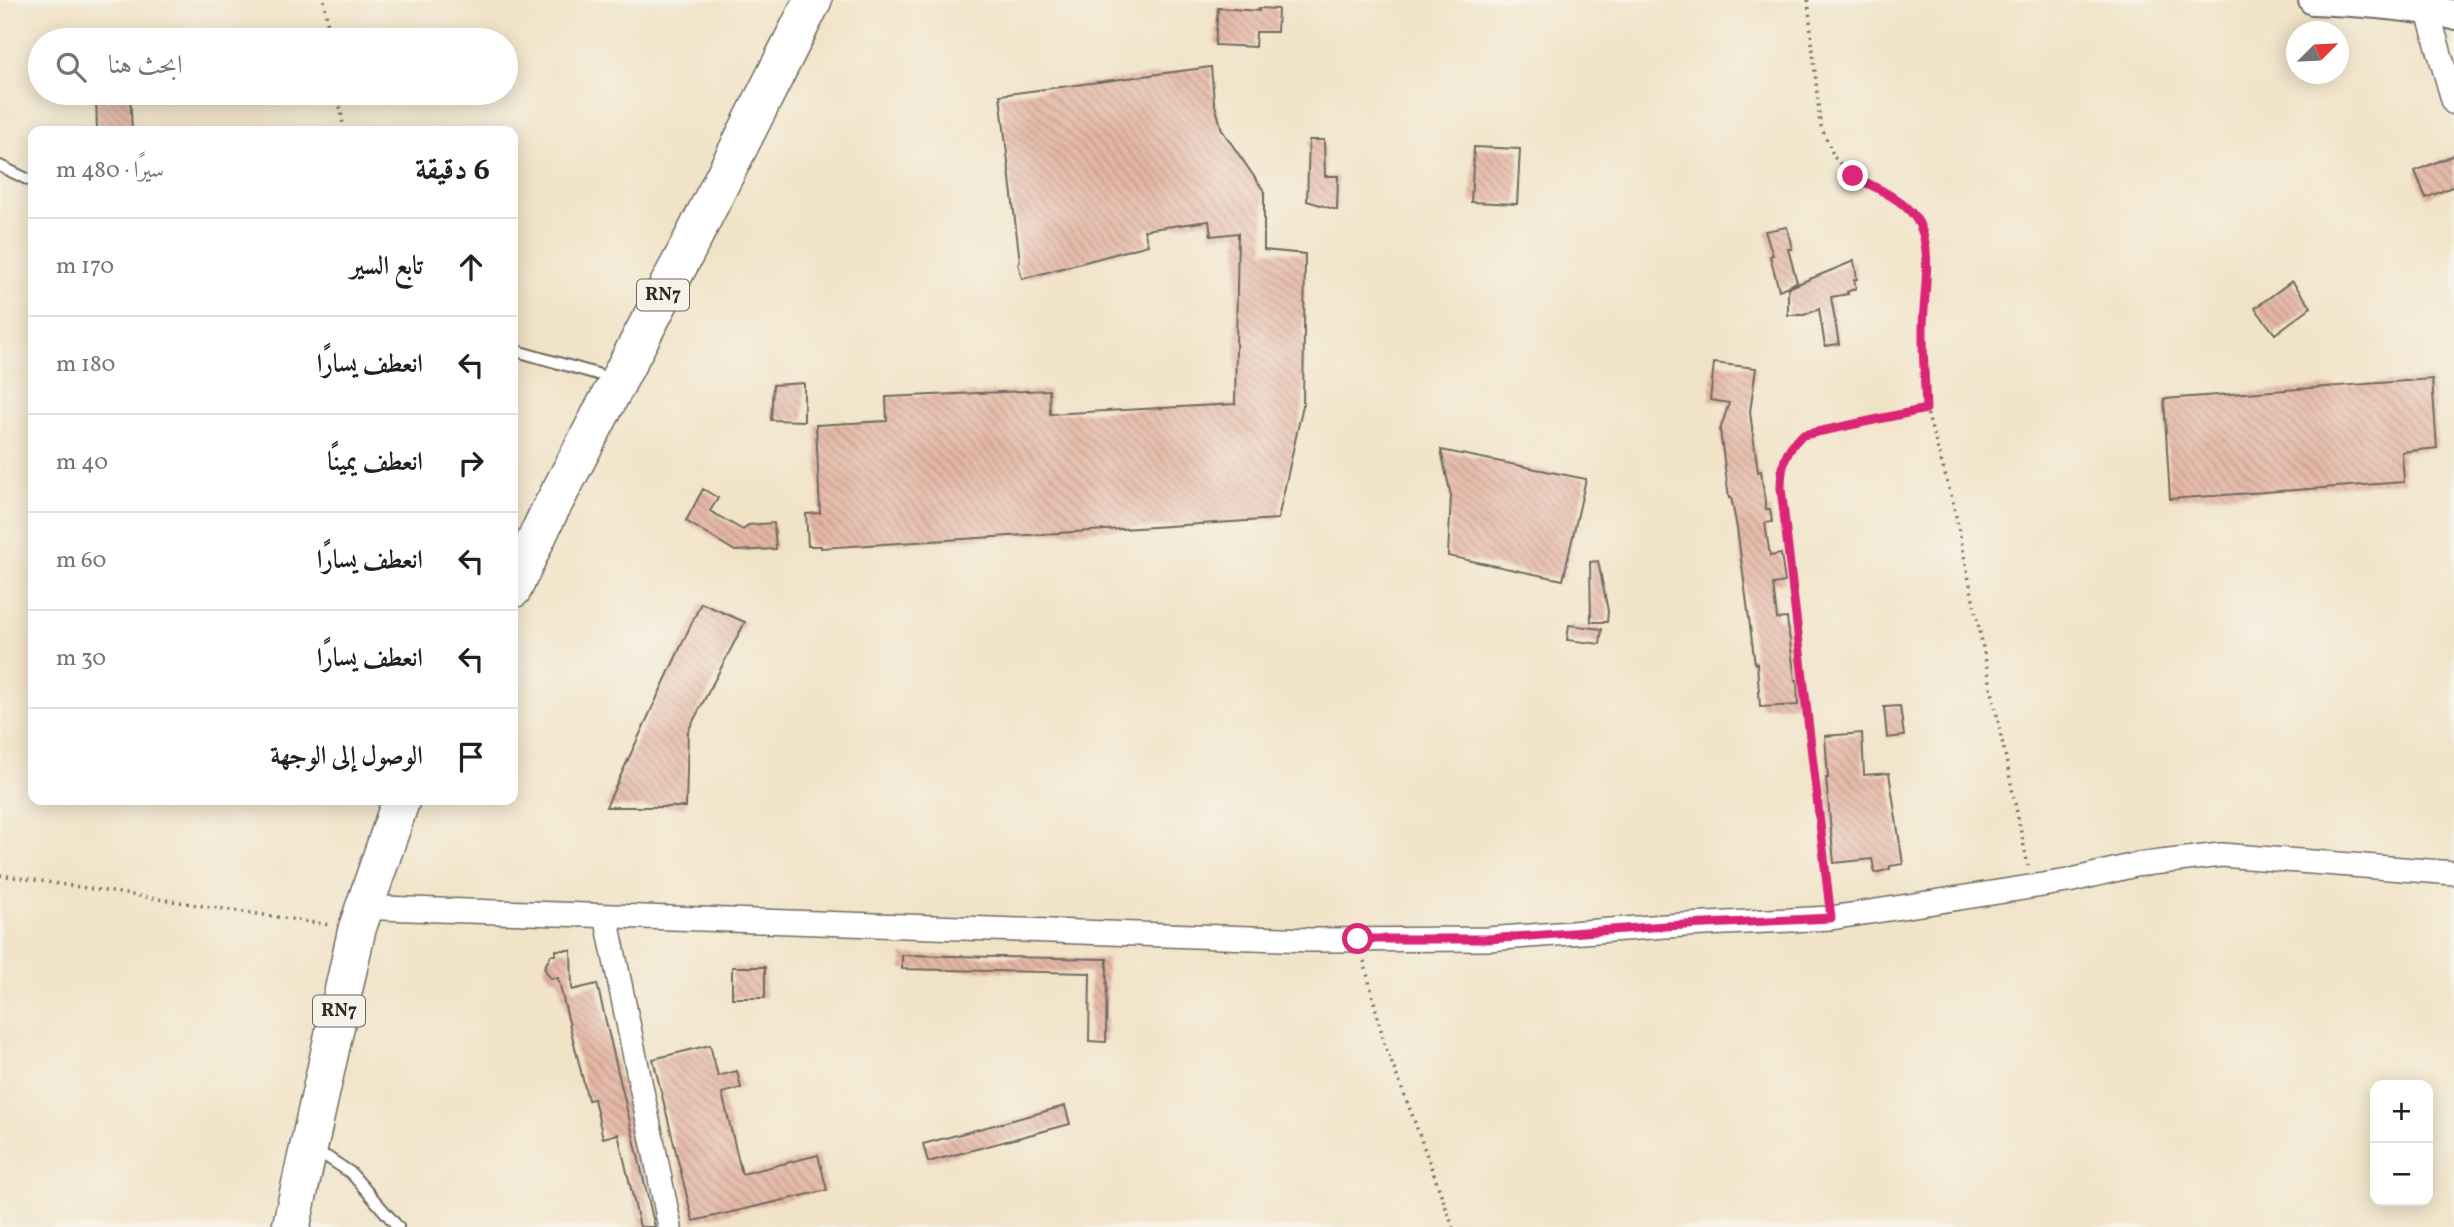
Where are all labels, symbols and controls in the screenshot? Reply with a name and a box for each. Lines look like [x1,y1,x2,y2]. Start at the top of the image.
north arrow [2286,21,2349,84]
search box [28,28,518,105]
icon: search [52,48,90,86]
text: ابحث هنا [108,48,183,84]
text: 6 دقيقة [415,150,490,192]
text: سيرًا · 480 m [56,155,164,187]
route end [1837,160,1868,191]
icon: ahead [452,248,490,286]
text: تابع السير [350,249,423,285]
text: 170 m [56,251,114,283]
road number: RN7 [637,280,689,310]
icon: left [452,346,490,384]
text: انعطف يسارًا [317,347,423,383]
text: 180 m [56,349,115,381]
icon: right [452,444,490,482]
text: انعطف يمينًا [327,445,423,481]
text: 40 m [56,447,108,479]
icon: left [452,542,490,580]
text: انعطف يسارًا [317,543,423,579]
text: 60 m [56,545,106,577]
icon: left [452,640,490,678]
text: انعطف يسارًا [317,641,423,677]
text: 30 m [56,643,106,675]
icon: arrive [452,738,490,776]
text: الوصول إلى الوجهة [270,739,423,775]
route start [1342,923,1373,954]
road number: RN7 [313,995,365,1026]
map controls [2370,1080,2433,1206]
button: + [2370,1080,2433,1143]
button: − [2370,1143,2433,1206]

